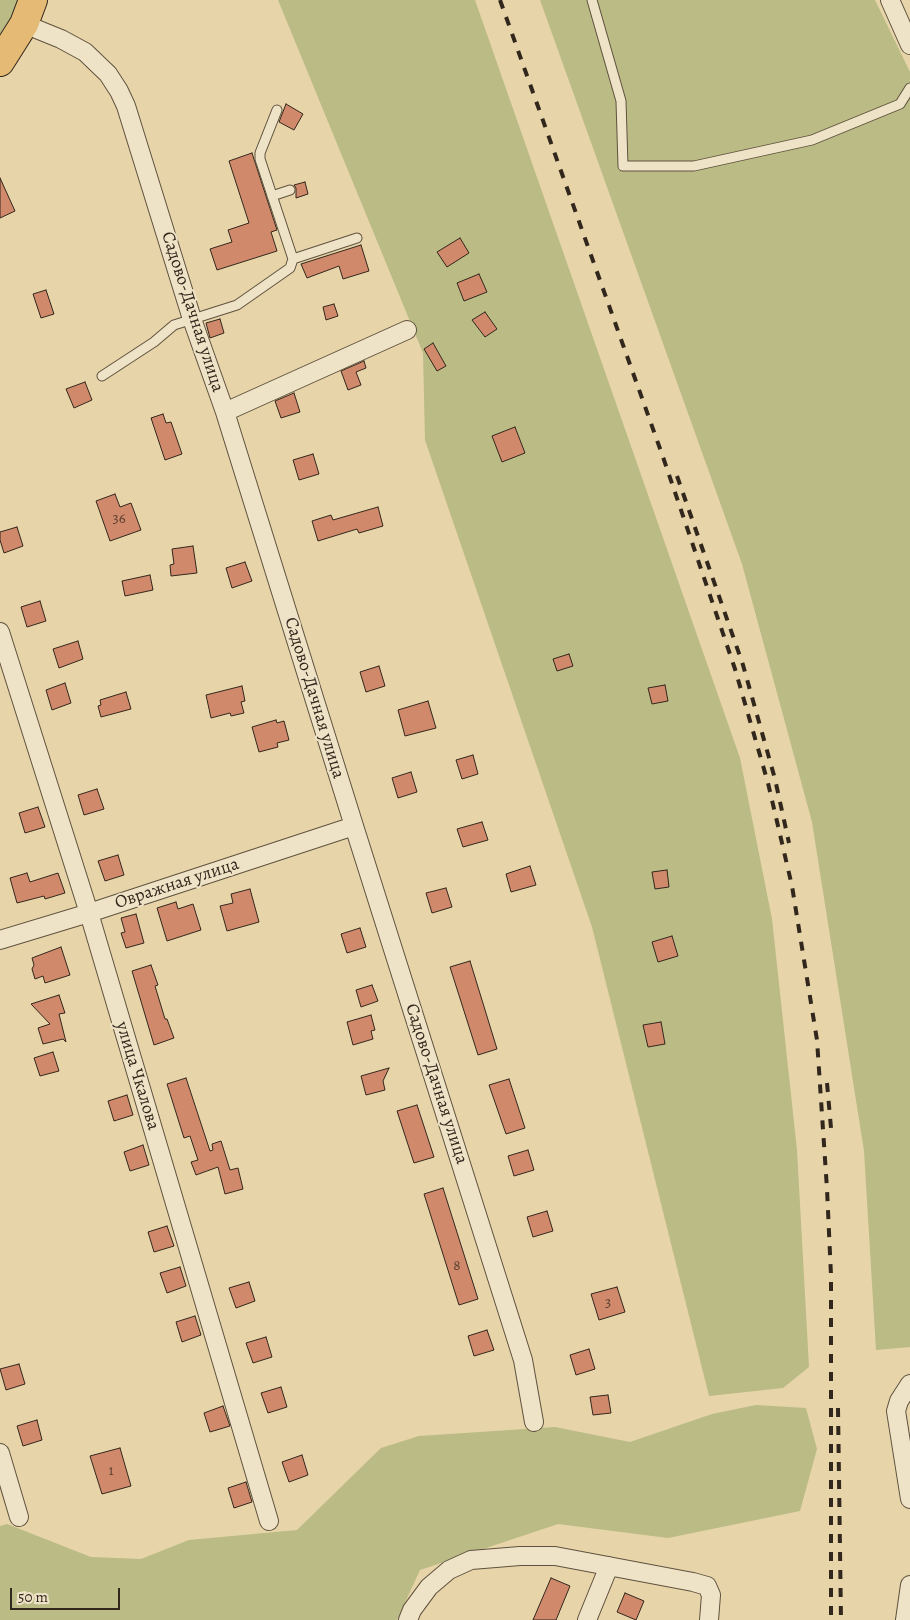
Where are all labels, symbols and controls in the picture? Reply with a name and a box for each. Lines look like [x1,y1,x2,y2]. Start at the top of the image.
street label: Садово-Дачная улица [156,229,228,395]
house number: 36 [112,510,126,528]
street label: Садово-Дачная улица [279,615,349,781]
street label: Овражная улица [112,854,242,914]
street label: Садово-Дачная улица [400,1001,472,1167]
street label: улица Чкалова [110,1019,164,1133]
house number: 8 [453,1257,461,1275]
house number: 3 [605,1294,611,1312]
house number: 1 [108,1462,114,1480]
scale bar [12,1578,122,1610]
text: 50 m [18,1587,48,1607]

